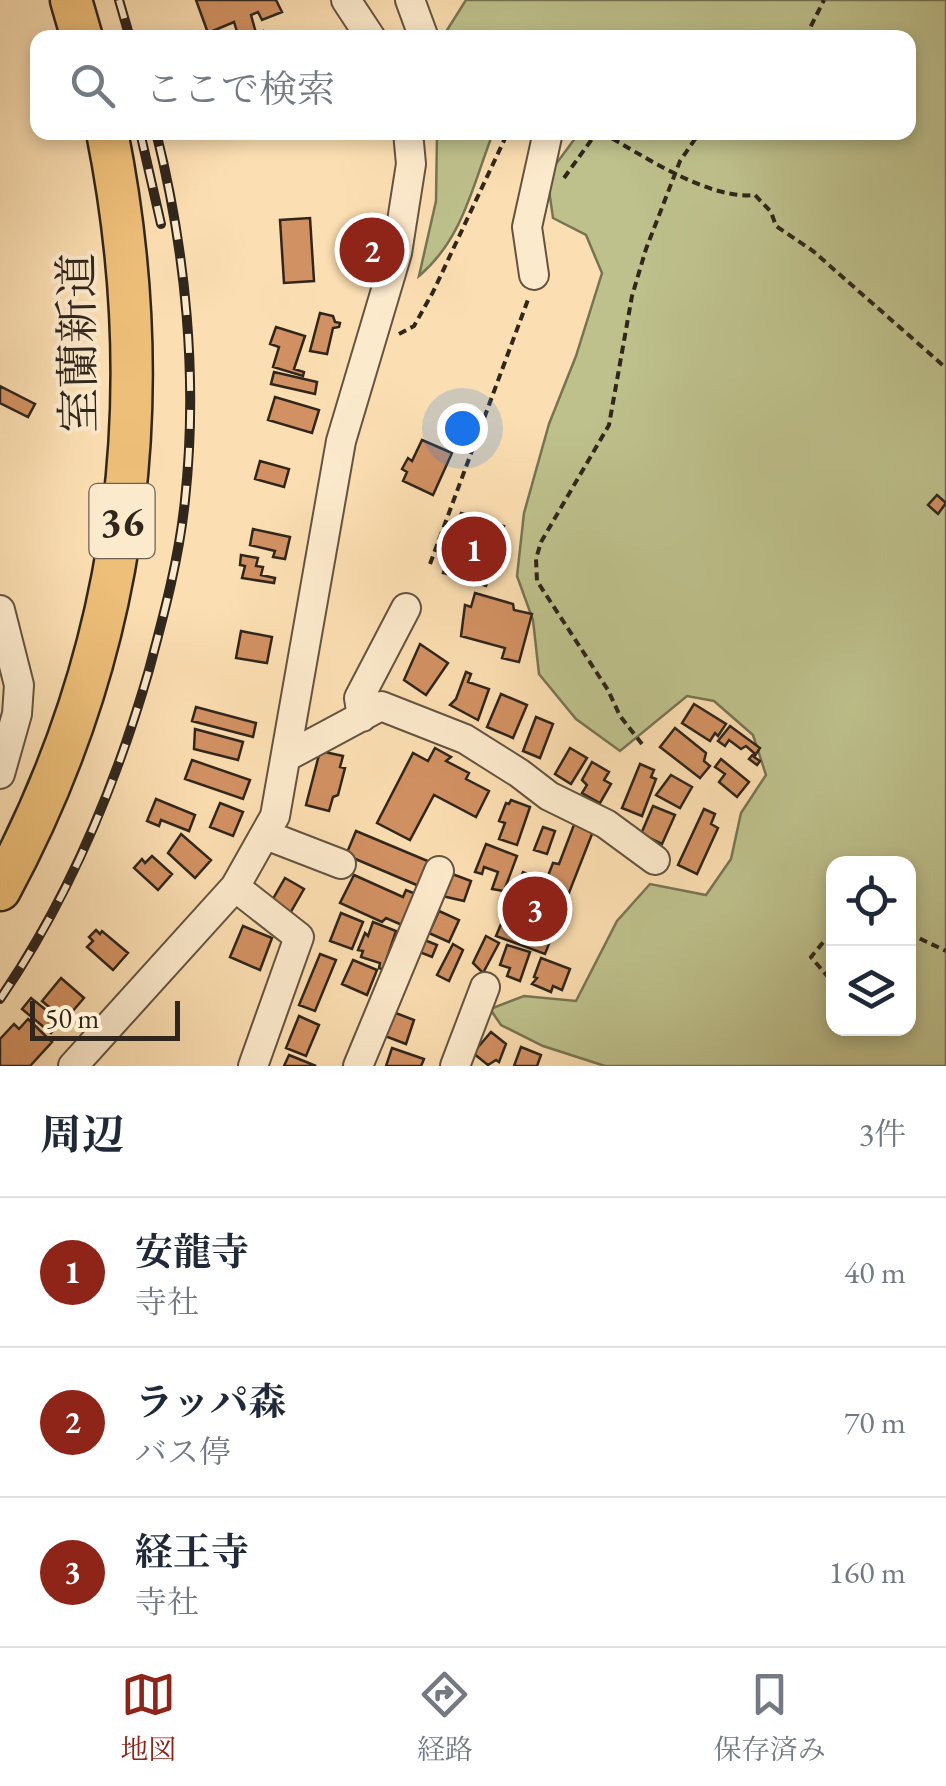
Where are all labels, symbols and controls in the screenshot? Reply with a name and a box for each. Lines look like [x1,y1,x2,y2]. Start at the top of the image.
search box [30,30,916,140]
icon: search [65,58,120,113]
text: ここで検索 [145,64,335,113]
pin: 2 [340,212,404,288]
street label: 室蘭新道 [46,252,108,434]
your location [437,403,488,454]
road number: 36 [90,484,154,558]
pin: 1 [442,512,506,586]
map controls [826,856,916,1036]
button: locate [826,856,916,946]
pin: 3 [502,872,568,946]
button: layers [826,946,916,1036]
scale bar [30,996,180,1040]
text: 50 m [45,1000,99,1036]
text: 周辺 [40,1107,124,1162]
text: 3件 [859,1113,906,1155]
text: 安龍寺 [135,1227,249,1276]
text: 1 [64,1251,81,1293]
text: 40 m [844,1251,906,1293]
text: 寺社 [135,1281,199,1323]
text: ラッパ森 [135,1377,286,1426]
text: 2 [64,1401,81,1443]
text: 70 m [844,1401,906,1443]
text: バス停 [135,1431,231,1473]
text: 経王寺 [135,1527,249,1576]
text: 3 [64,1551,81,1593]
text: 160 m [829,1551,906,1593]
text: 寺社 [135,1581,199,1623]
tab: 地図 [120,1667,176,1767]
tab: 経路 [417,1667,473,1767]
tab: 保存済み [714,1667,826,1767]

